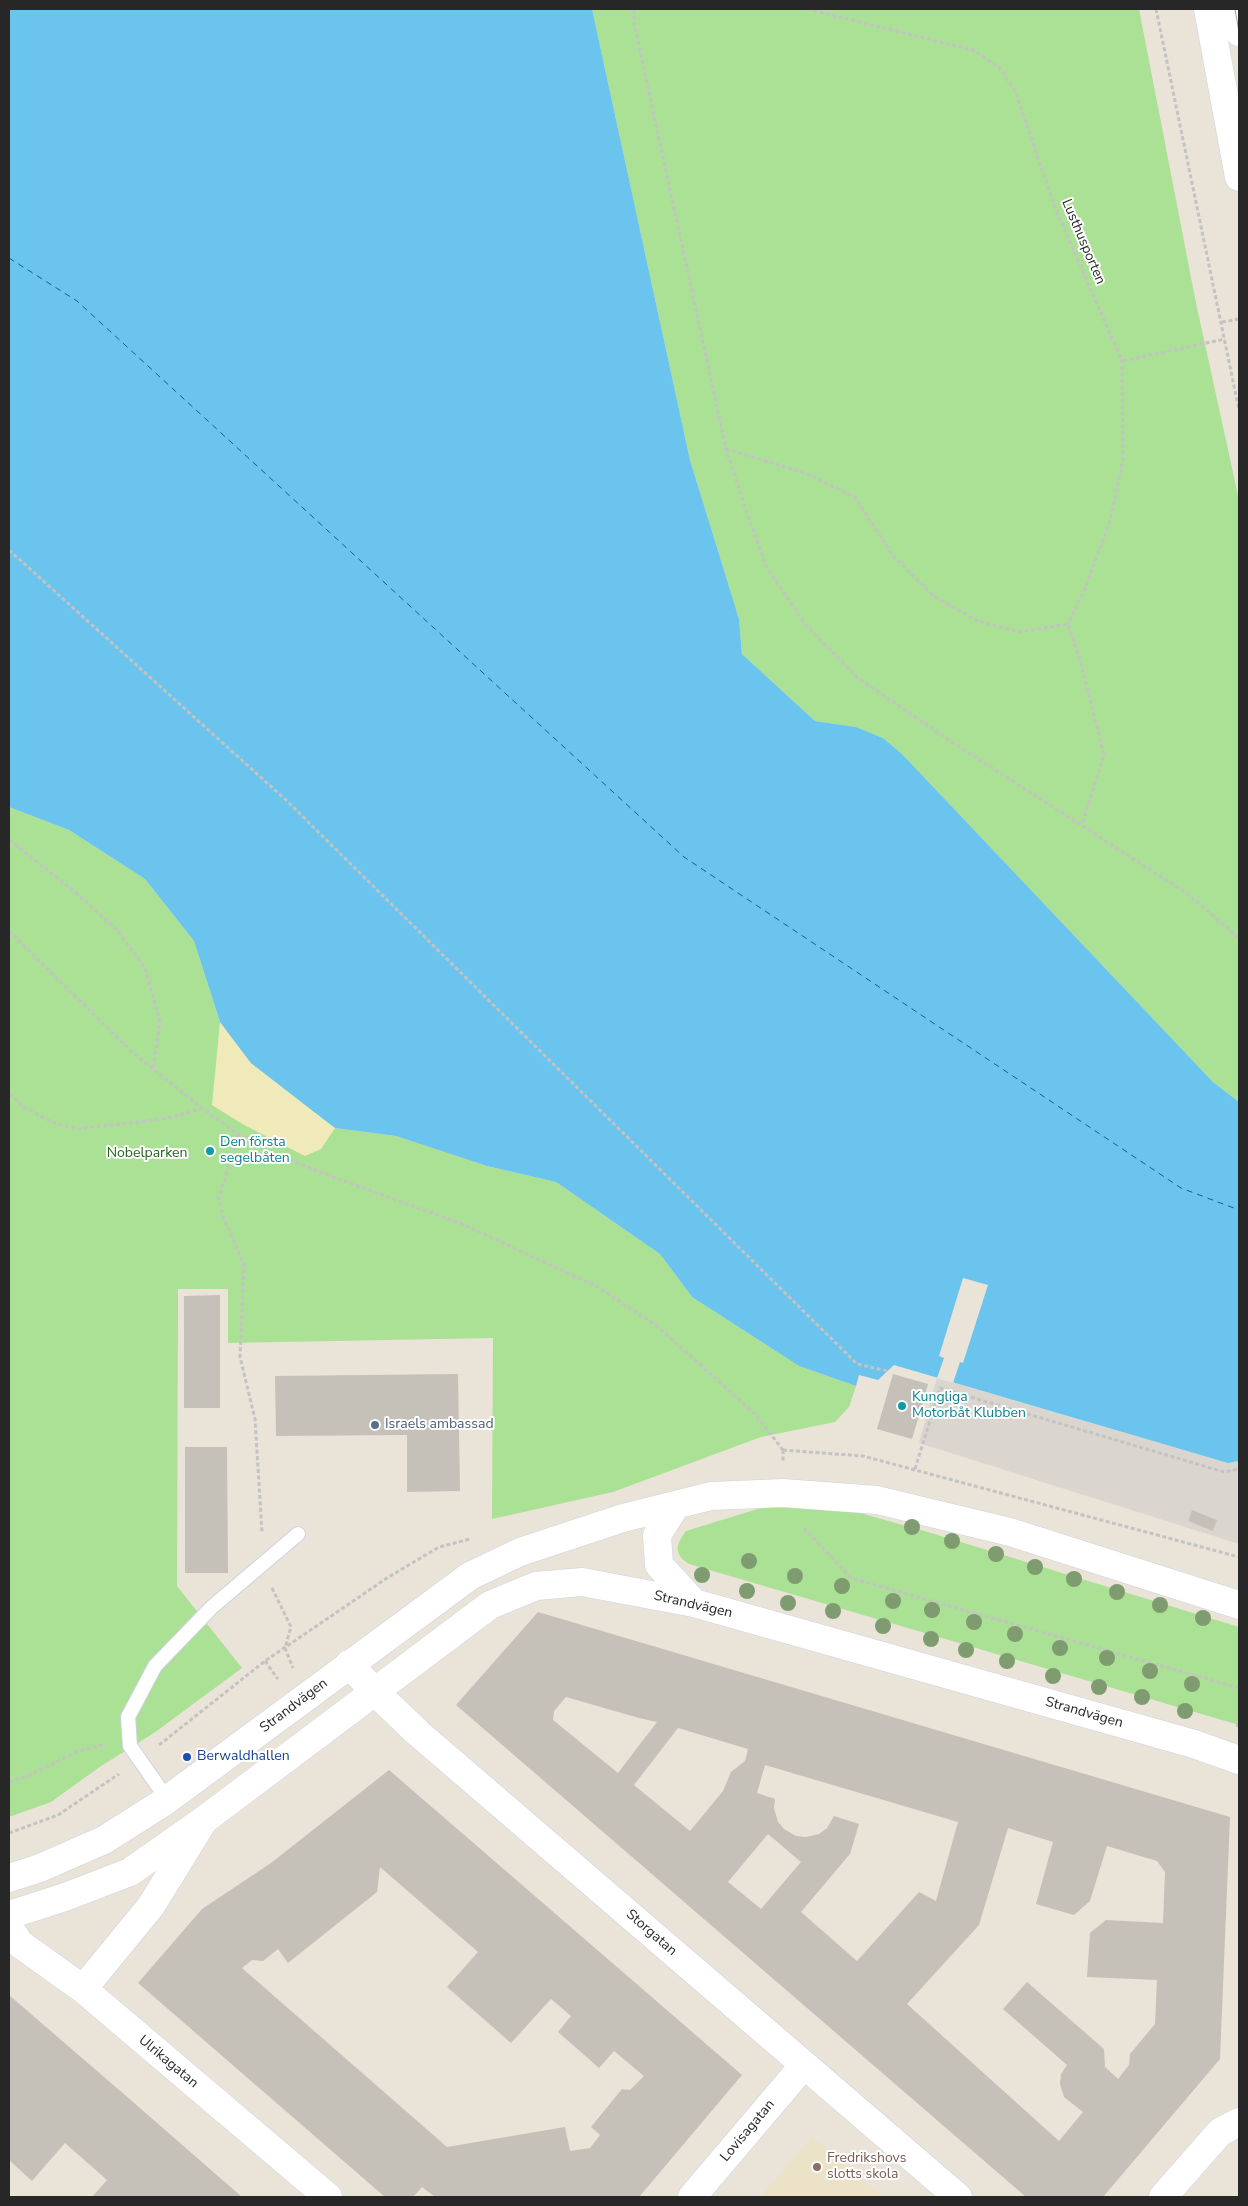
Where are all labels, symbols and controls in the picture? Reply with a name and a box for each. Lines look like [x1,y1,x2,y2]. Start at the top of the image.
street label: Lusthusporten [1057,197,1109,287]
place label: Den första segelbåten [220,1135,290,1168]
marker: Den första segelbåten [204,1145,216,1157]
park label: Nobelparken [107,1146,187,1162]
place label: Kungliga Motorbåt Klubben [912,1390,1026,1422]
marker: Kungliga Motorbåt Klubben [896,1400,908,1412]
place label: Israels ambassad [385,1417,494,1433]
marker: Israels ambassad [369,1419,381,1431]
street label: Strandvägen [652,1588,734,1622]
street label: Strandvägen [257,1675,331,1737]
street label: Strandvägen [1043,1694,1125,1732]
place label: Berwaldhallen [197,1749,290,1765]
marker: Berwaldhallen [181,1751,193,1763]
street label: Storgatan [622,1906,680,1960]
street label: Ulrikagatan [135,2032,201,2092]
street label: Lovisagatan [717,2097,779,2165]
place label: Fredrikshovs slotts skola [827,2151,906,2184]
marker: Fredrikshovs slotts skola [811,2161,823,2173]

